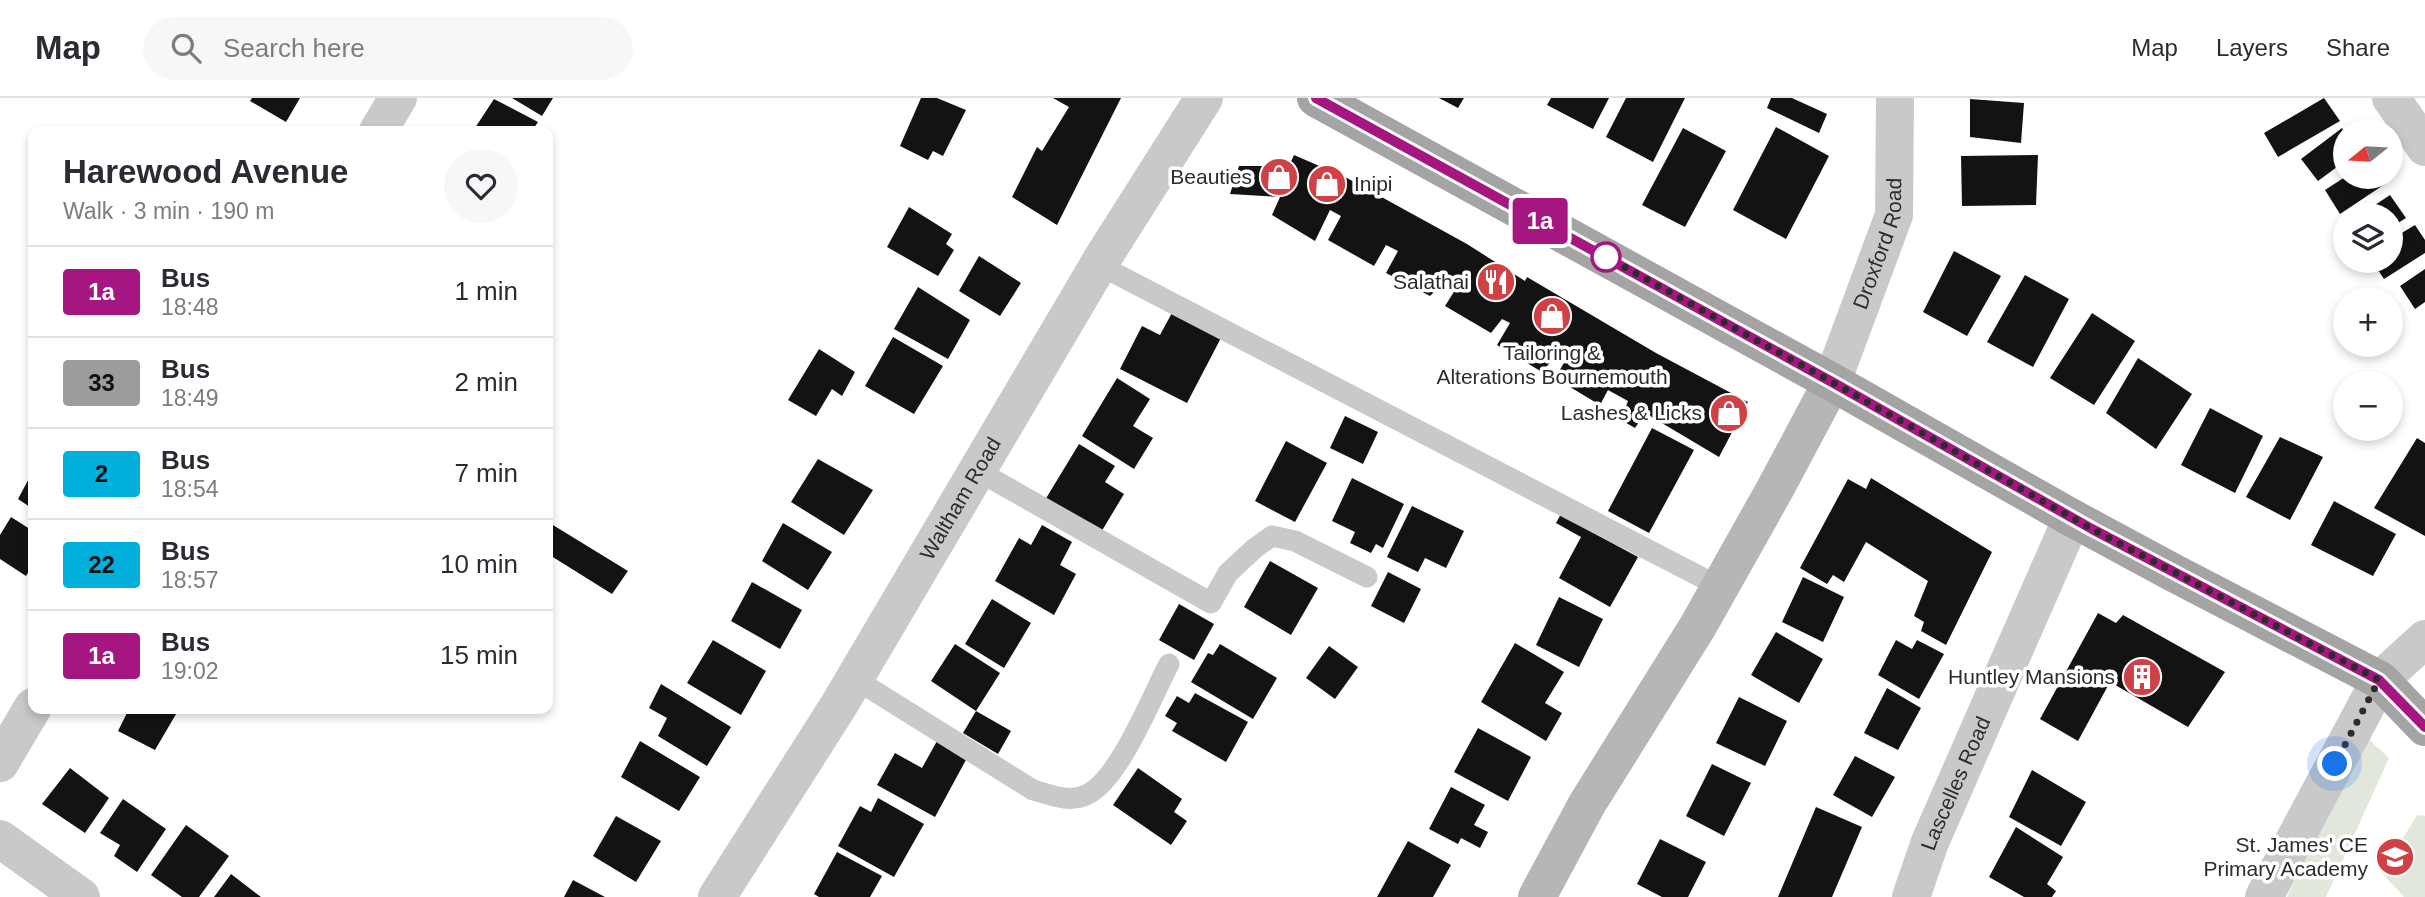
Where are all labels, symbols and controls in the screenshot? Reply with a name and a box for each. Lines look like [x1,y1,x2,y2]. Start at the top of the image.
search box [143,17,633,80]
text: Map [35,29,101,66]
icon: search [167,29,205,67]
text: Search here [223,33,365,63]
text: Map [2131,34,2178,61]
text: Layers [2216,34,2288,61]
text: Share [2326,34,2390,61]
north arrow [2333,119,2403,189]
map controls [2333,119,2403,441]
button: heart [444,149,518,223]
text: Harewood Avenue [63,153,348,190]
shop icon: Beauties [1258,156,1300,198]
shop icon: Inipi [1306,163,1348,205]
place label: Beauties [1170,165,1252,188]
place label: Inipi [1354,172,1393,195]
street label: Droxford Road [1848,178,1905,312]
text: Walk · 3 min · 190 m [63,198,274,224]
line badge: 1a [1508,198,1572,244]
button: layers [2333,203,2403,273]
text: 1a [1527,207,1553,234]
unlabelled marker [1591,242,1621,272]
restaurant icon: Salathai [1475,261,1517,303]
text: Bus [161,263,210,293]
place label: Salathai [1393,270,1469,293]
text: 1 min [454,276,518,306]
text: 1a [88,278,115,305]
button: + [2333,287,2403,357]
text: 18:48 [161,294,219,320]
shop icon: Tailoring & Alterations Bournemouth [1531,295,1573,337]
place label: Tailoring & Alterations Bournemouth [1436,341,1668,388]
text: Bus [161,354,210,384]
text: 2 min [454,367,518,397]
text: 33 [88,369,115,396]
button: − [2333,371,2403,441]
text: 18:49 [161,385,219,411]
shop icon: Lashes & Licks [1708,392,1750,434]
place label: Lashes & Licks [1561,401,1702,424]
street label: Waltham Road [915,433,1005,564]
text: Bus [161,445,210,475]
text: 7 min [454,458,518,488]
text: 2 [95,460,108,487]
text: 18:54 [161,476,219,502]
text: Bus [161,536,210,566]
text: 10 min [440,549,518,579]
text: 22 [88,551,115,578]
text: 18:57 [161,567,219,593]
text: Bus [161,627,210,657]
text: 15 min [440,640,518,670]
text: 1a [88,642,115,669]
building icon: Huntley Mansions [2121,656,2163,698]
text: 19:02 [161,658,219,684]
place label: Huntley Mansions [1948,665,2115,688]
street label: Lascelles Road [1916,713,1995,853]
your location [2317,746,2352,781]
place label: St. James' CE Primary Academy [2203,833,2368,880]
school or university icon: St. James' CE Primary Academy [2374,836,2416,878]

